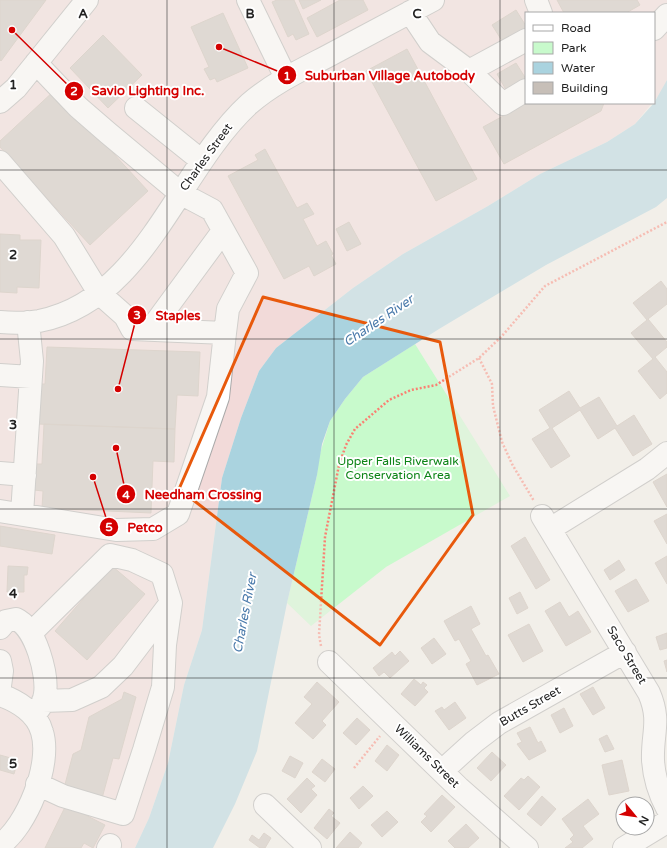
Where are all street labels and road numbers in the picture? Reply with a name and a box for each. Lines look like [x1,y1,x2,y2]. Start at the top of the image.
street label: Charles Street [177,120,235,193]
street label: Saco Street [604,623,650,687]
street label: Butts Street [497,683,563,729]
street label: Williams Street [392,721,463,791]

